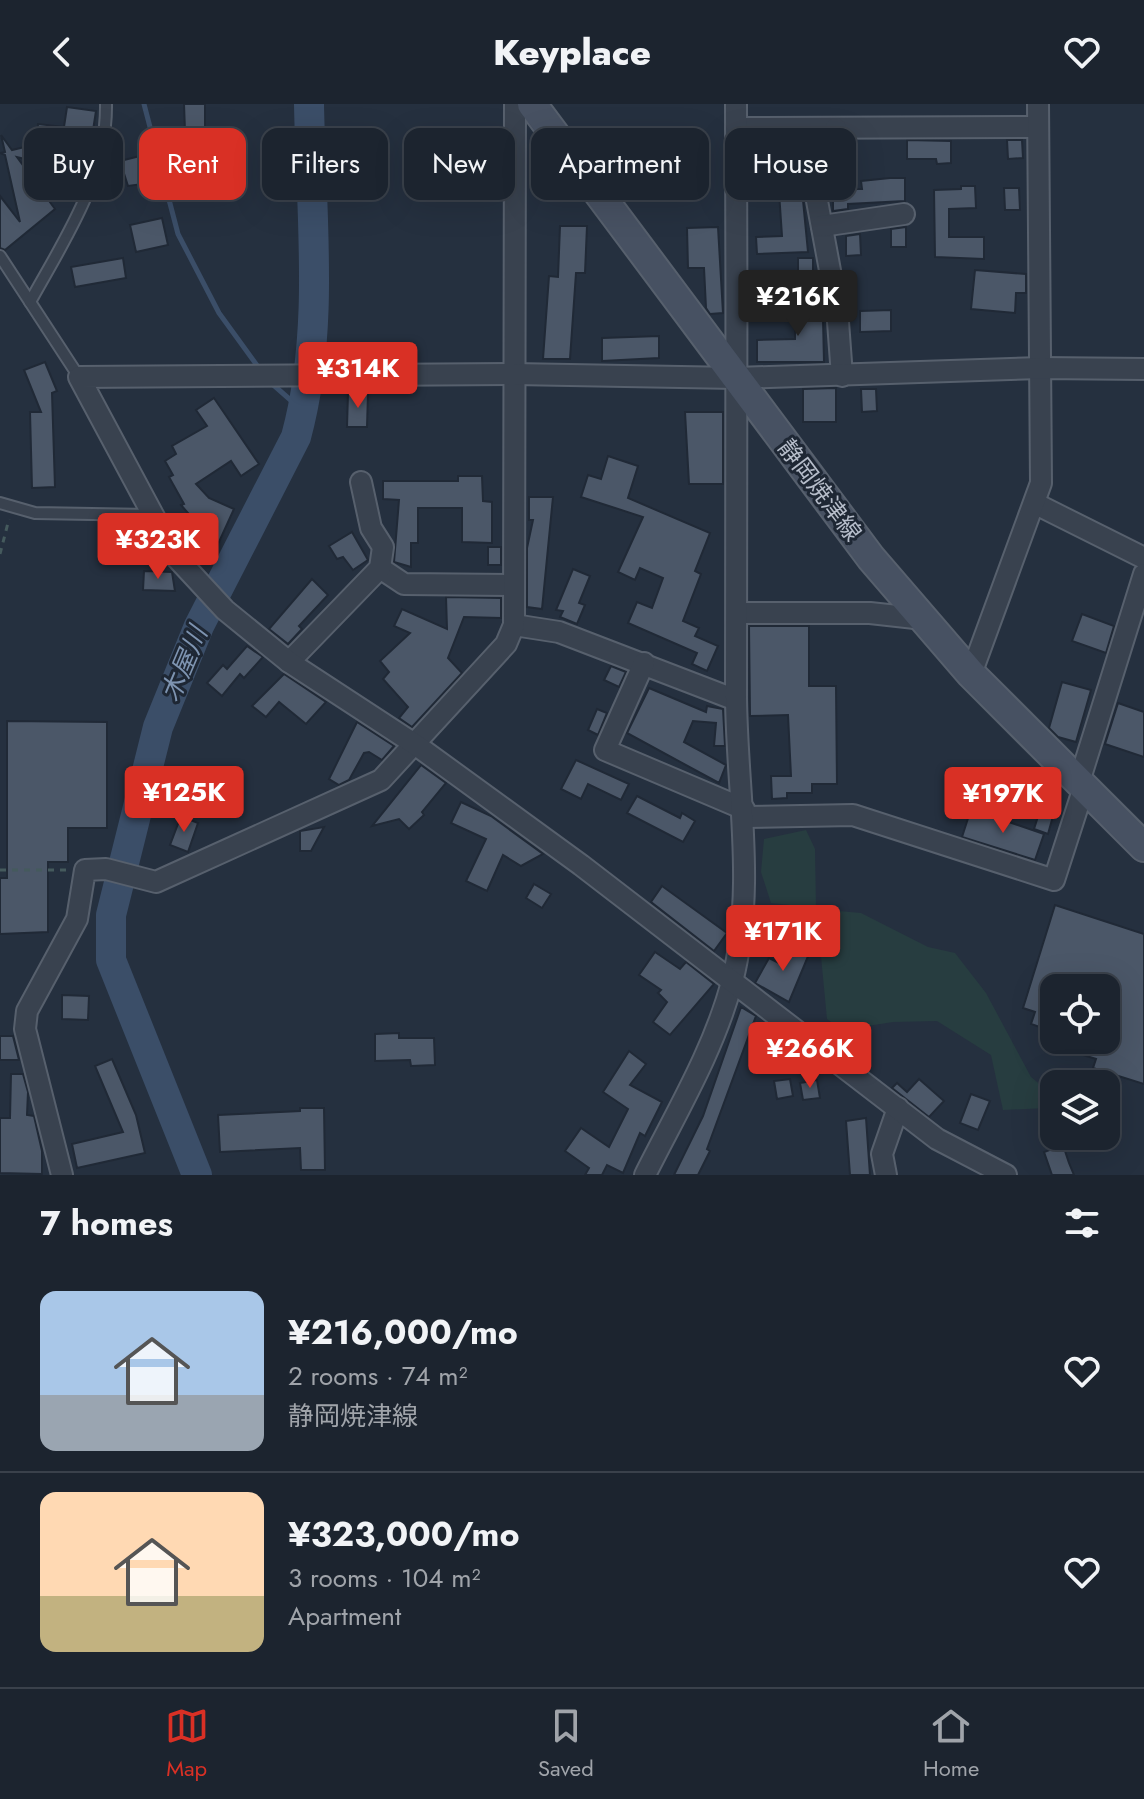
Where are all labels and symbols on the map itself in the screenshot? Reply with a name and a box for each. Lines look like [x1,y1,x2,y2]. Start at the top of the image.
pin: ¥216K [742,270,854,338]
pin: ¥314K [302,342,414,410]
street label: 静岡焼津線 [770,432,870,548]
pin: ¥323K [102,513,214,581]
water label: 木屋川 [151,618,218,707]
pin: ¥125K [128,766,240,834]
pin: ¥197K [947,767,1059,835]
pin: ¥171K [727,905,839,973]
pin: ¥266K [754,1022,866,1090]

